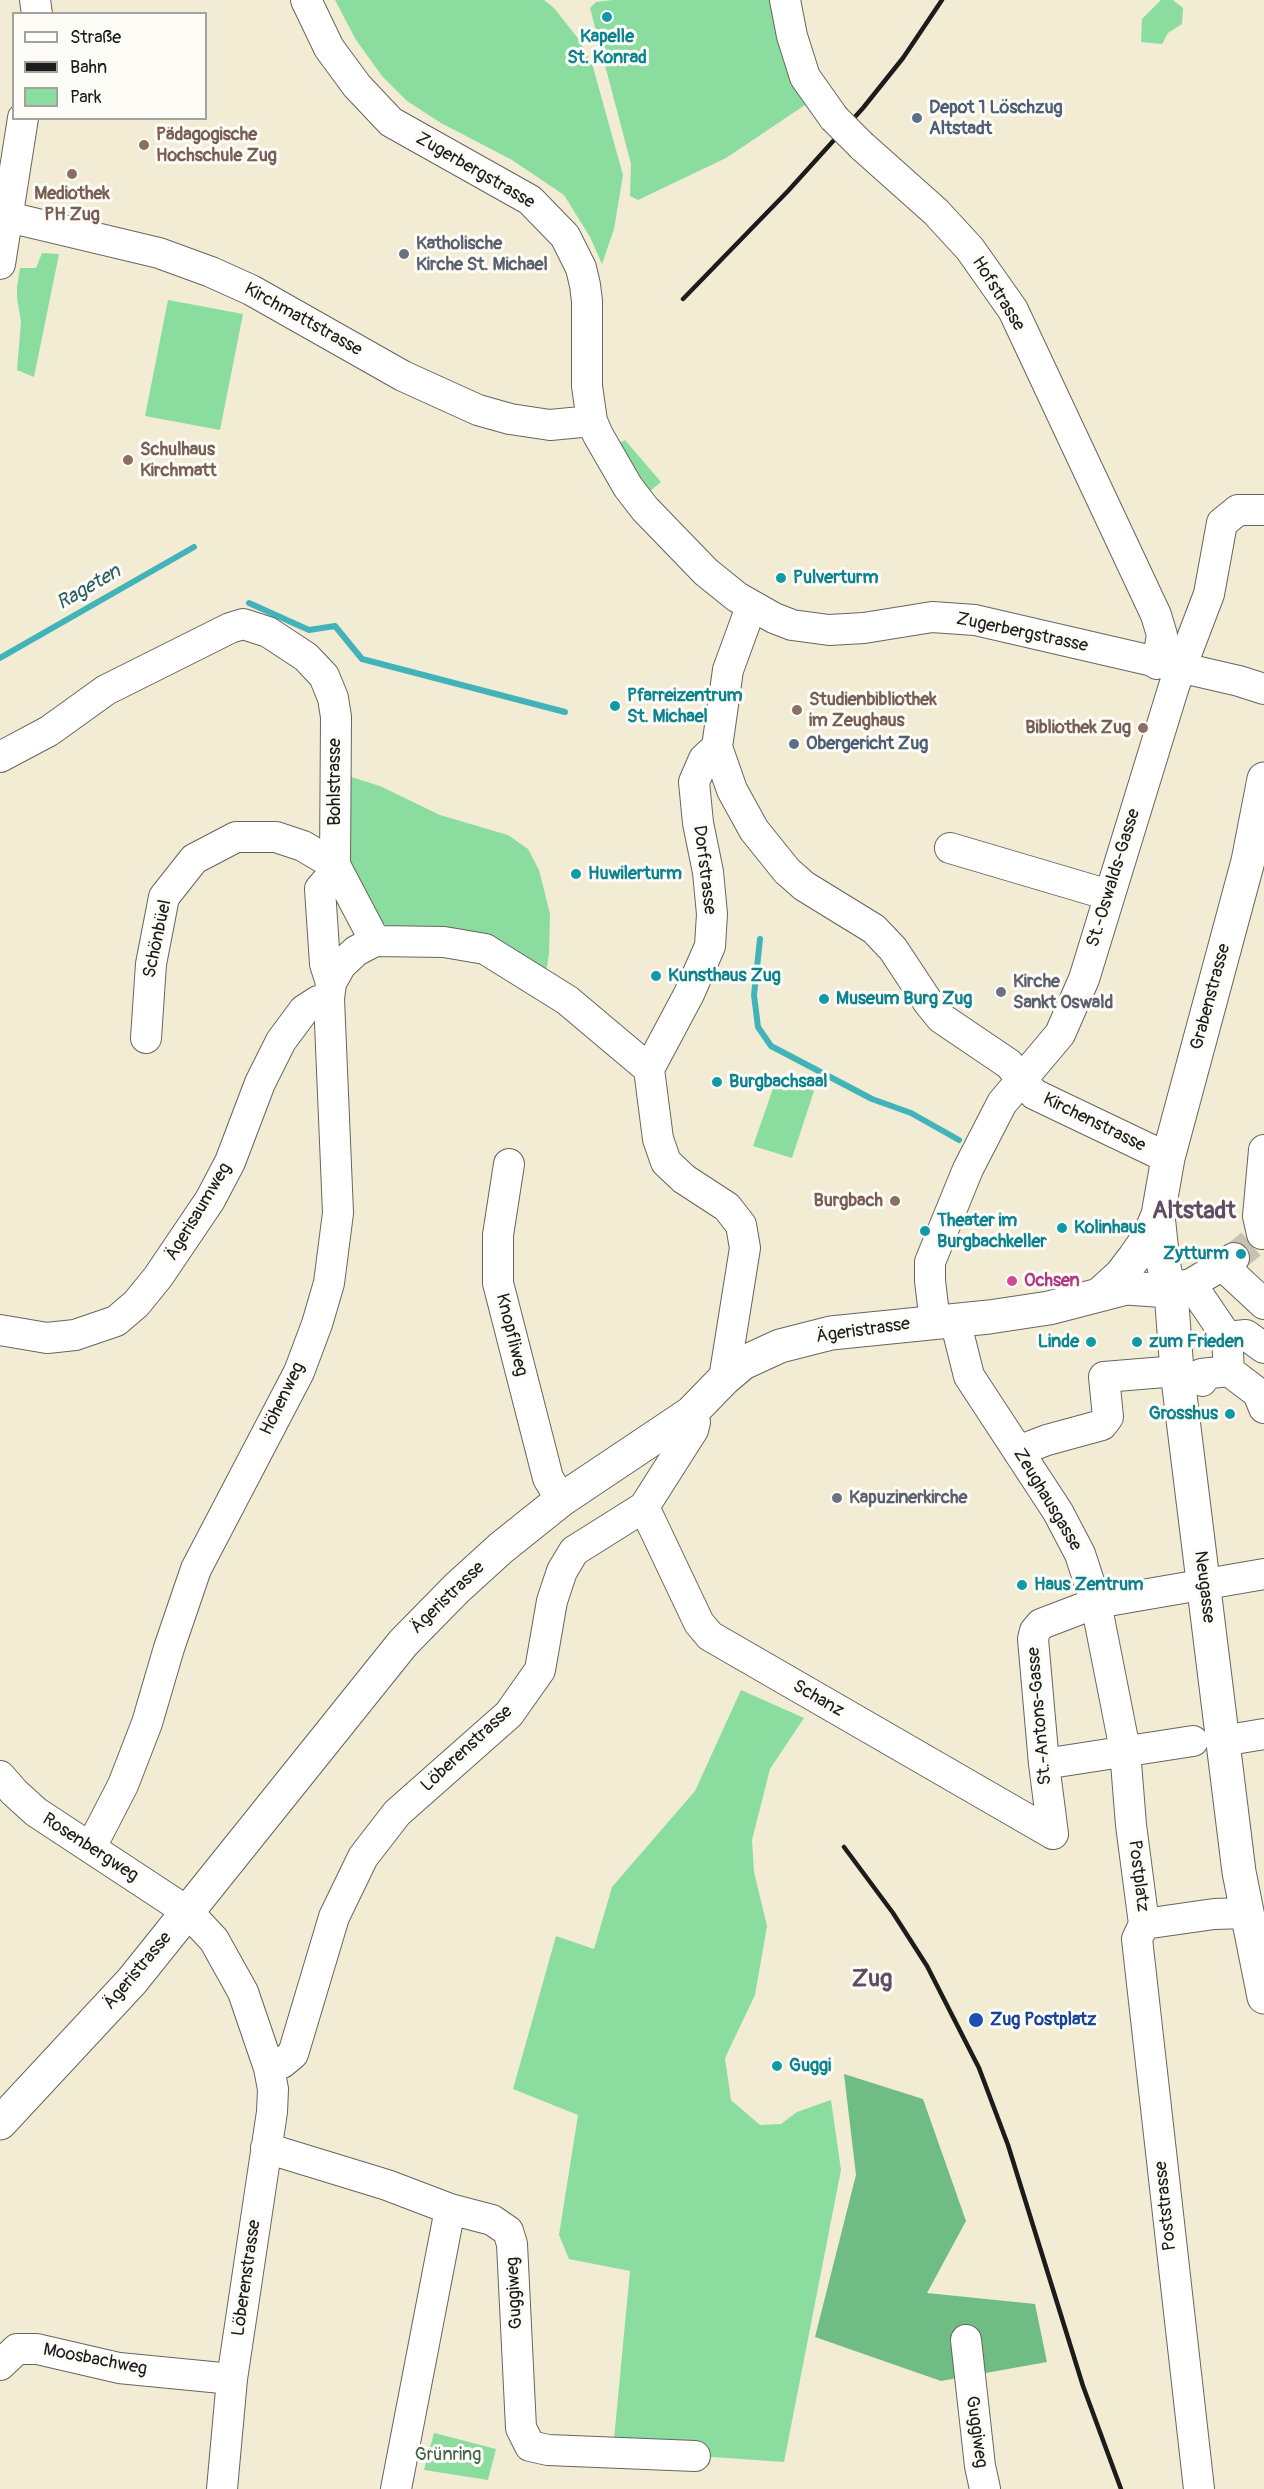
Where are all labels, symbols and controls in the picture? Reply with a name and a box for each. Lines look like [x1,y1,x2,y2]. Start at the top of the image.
marker: Kapelle St. Konrad [600,10,614,24]
legend [12,12,207,120]
text: Straße [70,26,121,49]
place label: Kapelle St. Konrad [567,26,647,68]
text: Bahn [70,56,107,79]
text: Park [70,86,102,109]
place label: Depot 1 Löschzug Altstadt [929,97,1063,140]
marker: Depot 1 Löschzug Altstadt [910,111,924,125]
place label: Pädagogische Hochschule Zug [156,124,277,166]
street label: Zugerbergstrasse [412,128,538,214]
marker: Pädagogische Hochschule Zug [137,138,151,152]
marker: Mediothek PH Zug [65,167,79,181]
place label: Mediothek PH Zug [34,183,110,226]
place label: Katholische Kirche St. Michael [416,233,548,276]
marker: Katholische Kirche St. Michael [397,247,411,261]
street label: Hofstrasse [967,253,1029,335]
street label: Kirchmattstrasse [240,279,366,361]
place label: Schulhaus Kirchmatt [140,439,216,482]
marker: Schulhaus Kirchmatt [121,453,135,467]
water label: Rageten [53,560,125,616]
place label: Pulverturm [793,567,878,589]
marker: Pulverturm [774,571,788,585]
street label: Zugerbergstrasse [954,609,1090,657]
place label: Pfarreizentrum St. Michael [627,685,743,728]
place label: Studienbibliothek im Zeughaus [809,689,937,732]
marker: Pfarreizentrum St. Michael [608,699,622,713]
marker: Studienbibliothek im Zeughaus [790,703,804,717]
place label: Bibliothek Zug [1025,717,1131,739]
marker: Bibliothek Zug [1136,721,1150,735]
place label: Obergericht Zug [806,733,928,755]
marker: Obergericht Zug [787,737,801,751]
street label: Bohlstrasse [324,738,346,826]
street label: St.-Oswalds-Gasse [1083,806,1145,950]
street label: Dorfstrasse [688,824,720,916]
place label: Huwilerturm [588,863,682,885]
marker: Huwilerturm [569,867,583,881]
street label: Schönbüel [139,898,177,980]
street label: Grabenstrasse [1186,942,1236,1052]
place label: Kunsthaus Zug [668,965,781,987]
marker: Kunsthaus Zug [649,969,663,983]
place label: Kirche Sankt Oswald [1013,971,1113,1014]
marker: Kirche Sankt Oswald [994,985,1008,999]
place label: Museum Burg Zug [836,988,972,1010]
marker: Museum Burg Zug [817,992,831,1006]
place label: Burgbachsaal [729,1071,828,1093]
marker: Burgbachsaal [710,1075,724,1089]
street label: Kirchenstrasse [1039,1089,1149,1157]
street label: Ägerisaumweg [161,1159,237,1265]
place label: Burgbach [813,1190,883,1212]
marker: Burgbach [888,1194,902,1208]
district label: Altstadt [1152,1198,1236,1226]
place label: Theater im Burgbachkeller [937,1210,1047,1252]
place label: Kolinhaus [1074,1217,1146,1239]
marker: Kolinhaus [1055,1221,1069,1235]
marker: Theater im Burgbachkeller [918,1224,932,1238]
place label: Zytturm [1163,1243,1229,1265]
marker: Zytturm [1234,1247,1248,1261]
place label: Ochsen [1024,1270,1080,1292]
marker: Ochsen [1005,1274,1019,1288]
street label: Knopfliweg [490,1291,532,1379]
street label: Ägeristrasse [815,1314,911,1348]
place label: Linde [1038,1331,1079,1353]
place label: zum Frieden [1149,1331,1244,1353]
marker: Linde [1084,1335,1098,1349]
marker: zum Frieden [1130,1335,1144,1349]
street label: Höhenweg [256,1359,310,1439]
place label: Grosshus [1149,1403,1218,1425]
marker: Grosshus [1223,1407,1237,1421]
street label: Zeughausgasse [1008,1445,1086,1555]
place label: Kapuzinerkirche [849,1487,967,1509]
marker: Kapuzinerkirche [830,1491,844,1505]
street label: Neugasse [1189,1550,1219,1624]
street label: Ägeristrasse [406,1557,490,1639]
place label: Haus Zentrum [1034,1574,1143,1596]
marker: Haus Zentrum [1015,1578,1029,1592]
street label: St.-Antons-Gasse [1023,1646,1057,1786]
street label: Schanz [789,1676,847,1722]
street label: Löberenstrasse [417,1701,517,1797]
street label: Rosenbergweg [38,1809,142,1887]
street label: Postplatz [1123,1839,1153,1913]
street label: Ägeristrasse [99,1928,177,2014]
district label: Zug [852,1966,892,1994]
place label: Zug Postplatz [990,2009,1096,2031]
marker: Zug Postplatz [967,2011,985,2029]
place label: Guggi [789,2055,831,2077]
marker: Guggi [770,2059,784,2073]
street label: Poststrasse [1151,2160,1181,2252]
street label: Löberenstrasse [228,2218,266,2338]
street label: Guggiweg [502,2256,528,2330]
street label: Moosbachweg [41,2339,149,2381]
street label: Guggiweg [960,2395,992,2469]
park label: Grünring [415,2444,481,2466]

